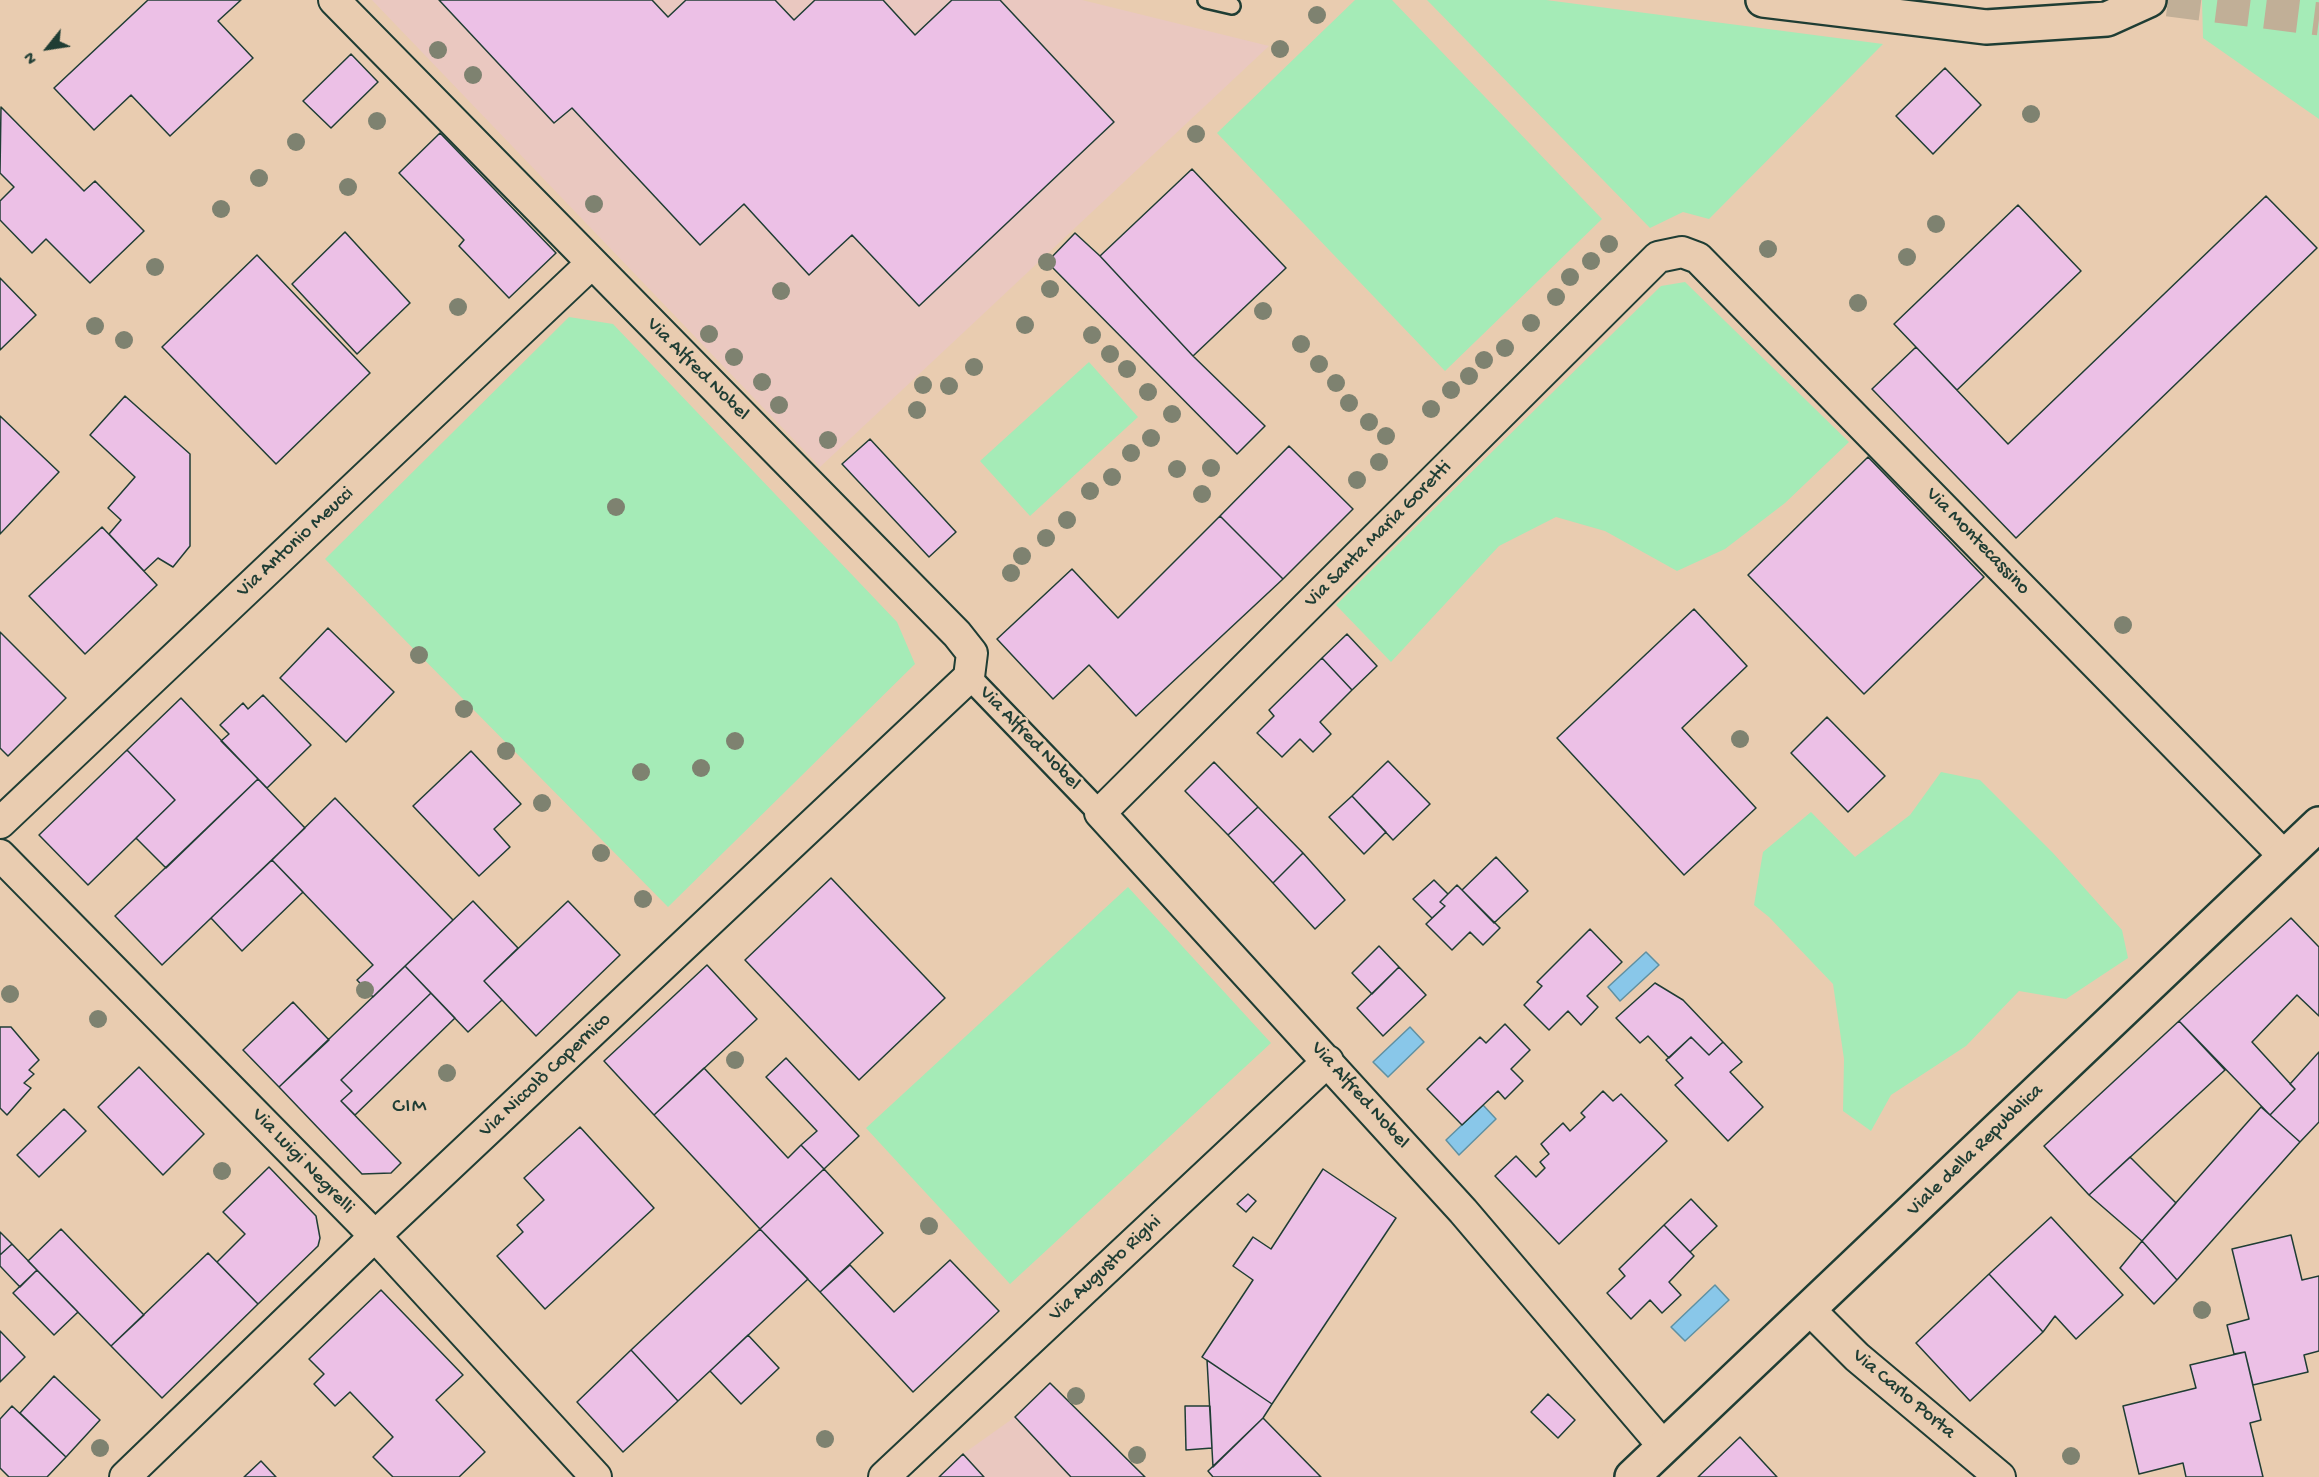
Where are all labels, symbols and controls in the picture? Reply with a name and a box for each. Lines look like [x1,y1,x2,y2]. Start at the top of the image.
north arrow [18,18,78,78]
text: N [21,48,43,67]
street label: Via Alfred Nobel [640,313,754,427]
street label: Via Santa Maria Goretti [1300,456,1458,614]
street label: Via Antonio Meucci [232,483,360,603]
street label: Via Montecassino [1920,483,2034,601]
street label: Via Alfred Nobel [973,682,1085,796]
street label: Via Niccolò Copernico [475,1009,617,1143]
street label: Via Alfred Nobel [1305,1037,1413,1155]
street label: Viale della Repubblica [1903,1080,2049,1222]
district label: CIM [392,1095,428,1121]
street label: Via Luigi Negrelli [245,1104,359,1220]
street label: Via Augusto Righi [1045,1211,1167,1327]
street label: Via Carlo Porta [1846,1345,1960,1445]

